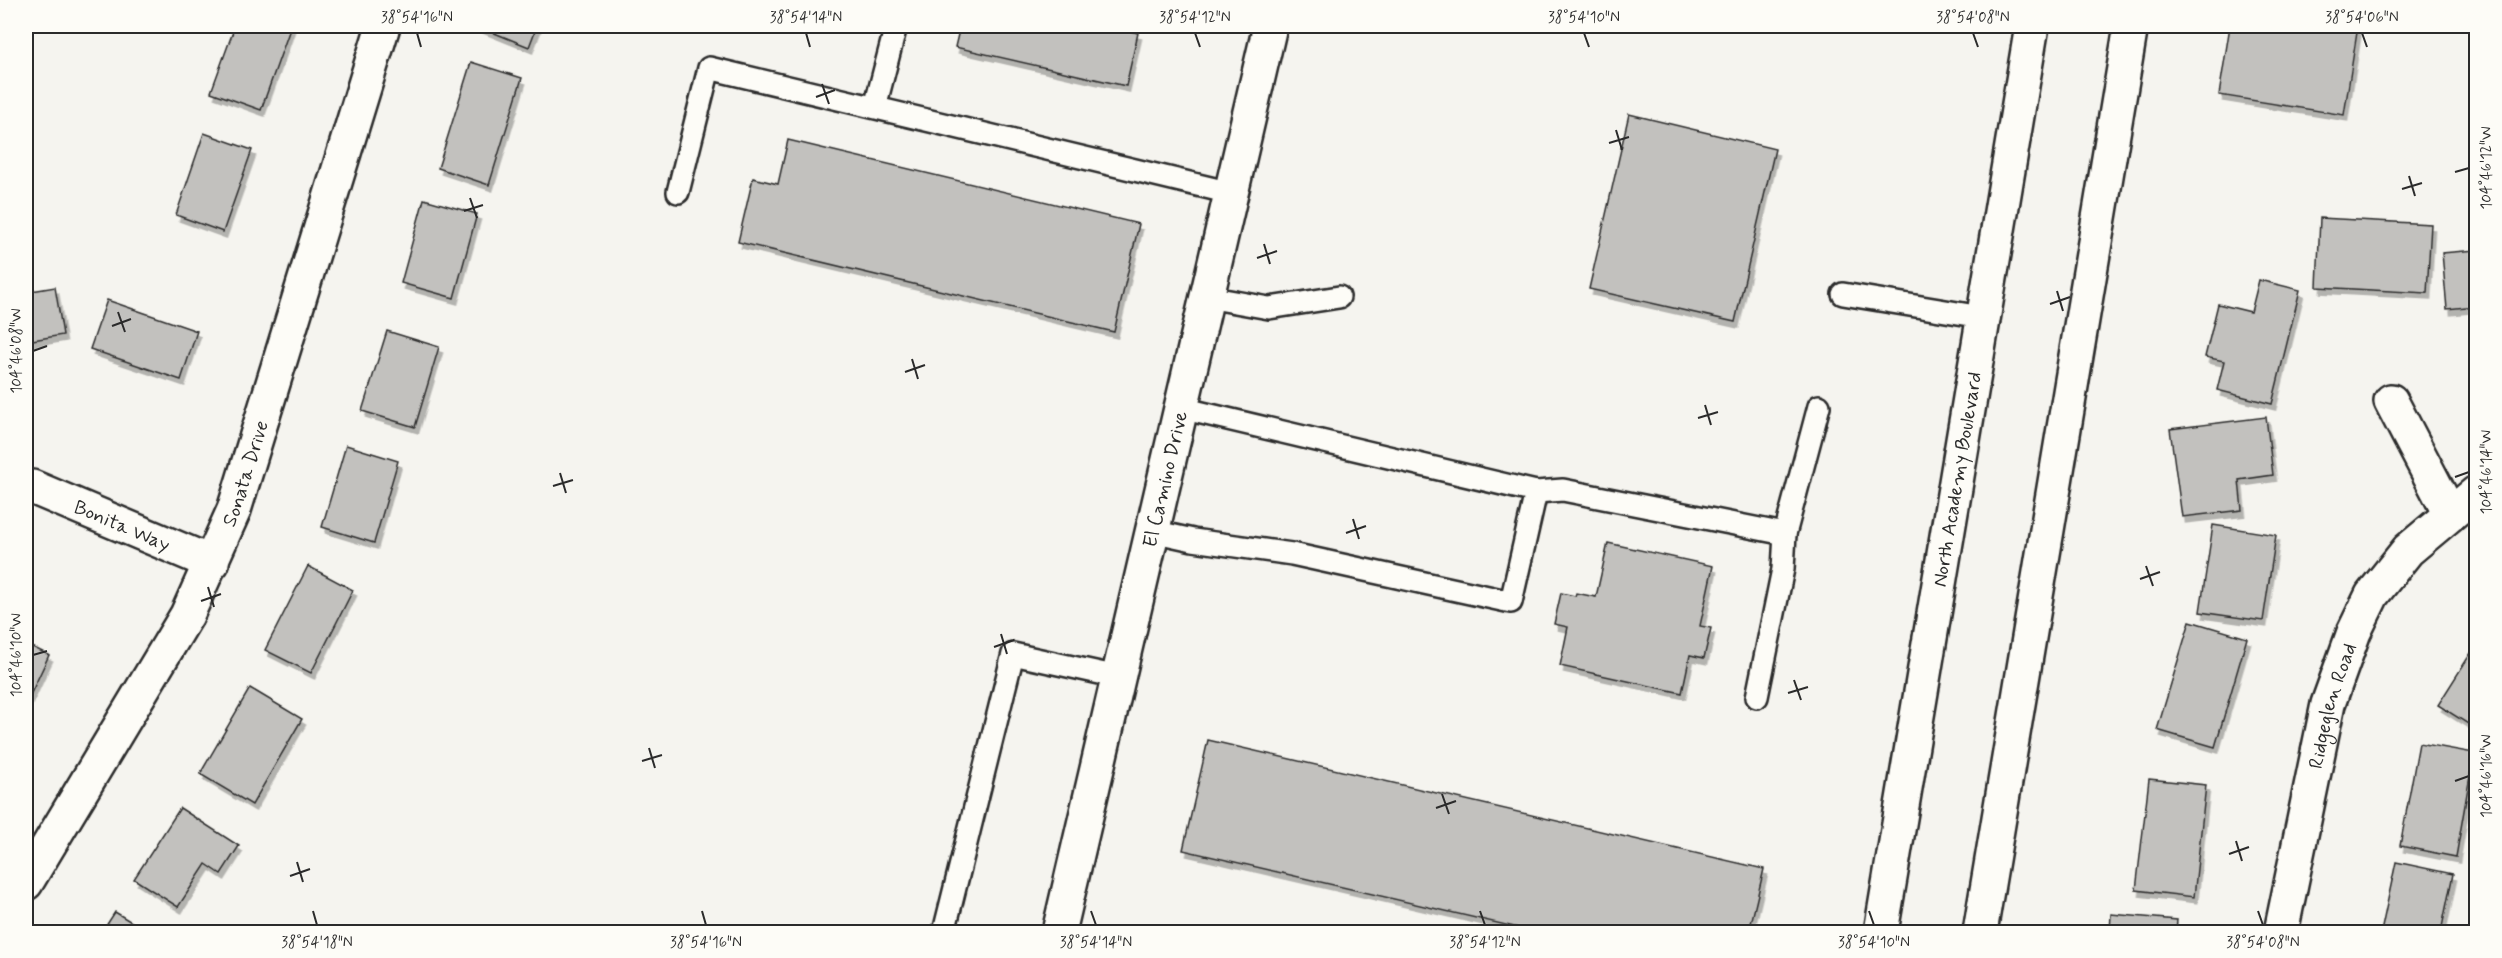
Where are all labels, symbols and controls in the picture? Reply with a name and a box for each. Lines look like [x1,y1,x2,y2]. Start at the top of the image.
text: 38°54'16"N [381,8,453,28]
text: 38°54'14"N [770,8,842,28]
text: 38°54'12"N [1159,8,1231,28]
text: 38°54'10"N [1548,8,1620,28]
text: 38°54'08"N [1936,8,2010,28]
text: 38°54'06"N [2325,8,2399,28]
text: 104°46'12"W [2477,126,2497,210]
text: 104°46'08"W [7,308,27,394]
street label: North Academy Boulevard [1927,370,1989,589]
street label: El Camino Drive [1137,409,1195,550]
street label: Sonata Drive [216,417,276,531]
text: 104°46'14"W [2477,430,2497,514]
street label: Bonita Way [69,494,174,559]
text: 104°46'10"W [7,613,27,697]
street label: Ridgeglen Road [2303,640,2364,771]
text: 104°46'16"W [2477,734,2497,818]
text: 38°54'18"N [281,933,353,953]
text: 38°54'16"N [670,933,742,953]
text: 38°54'14"N [1060,933,1132,953]
text: 38°54'12"N [1449,933,1521,953]
text: 38°54'10"N [1838,933,1910,953]
text: 38°54'08"N [2226,933,2300,953]

